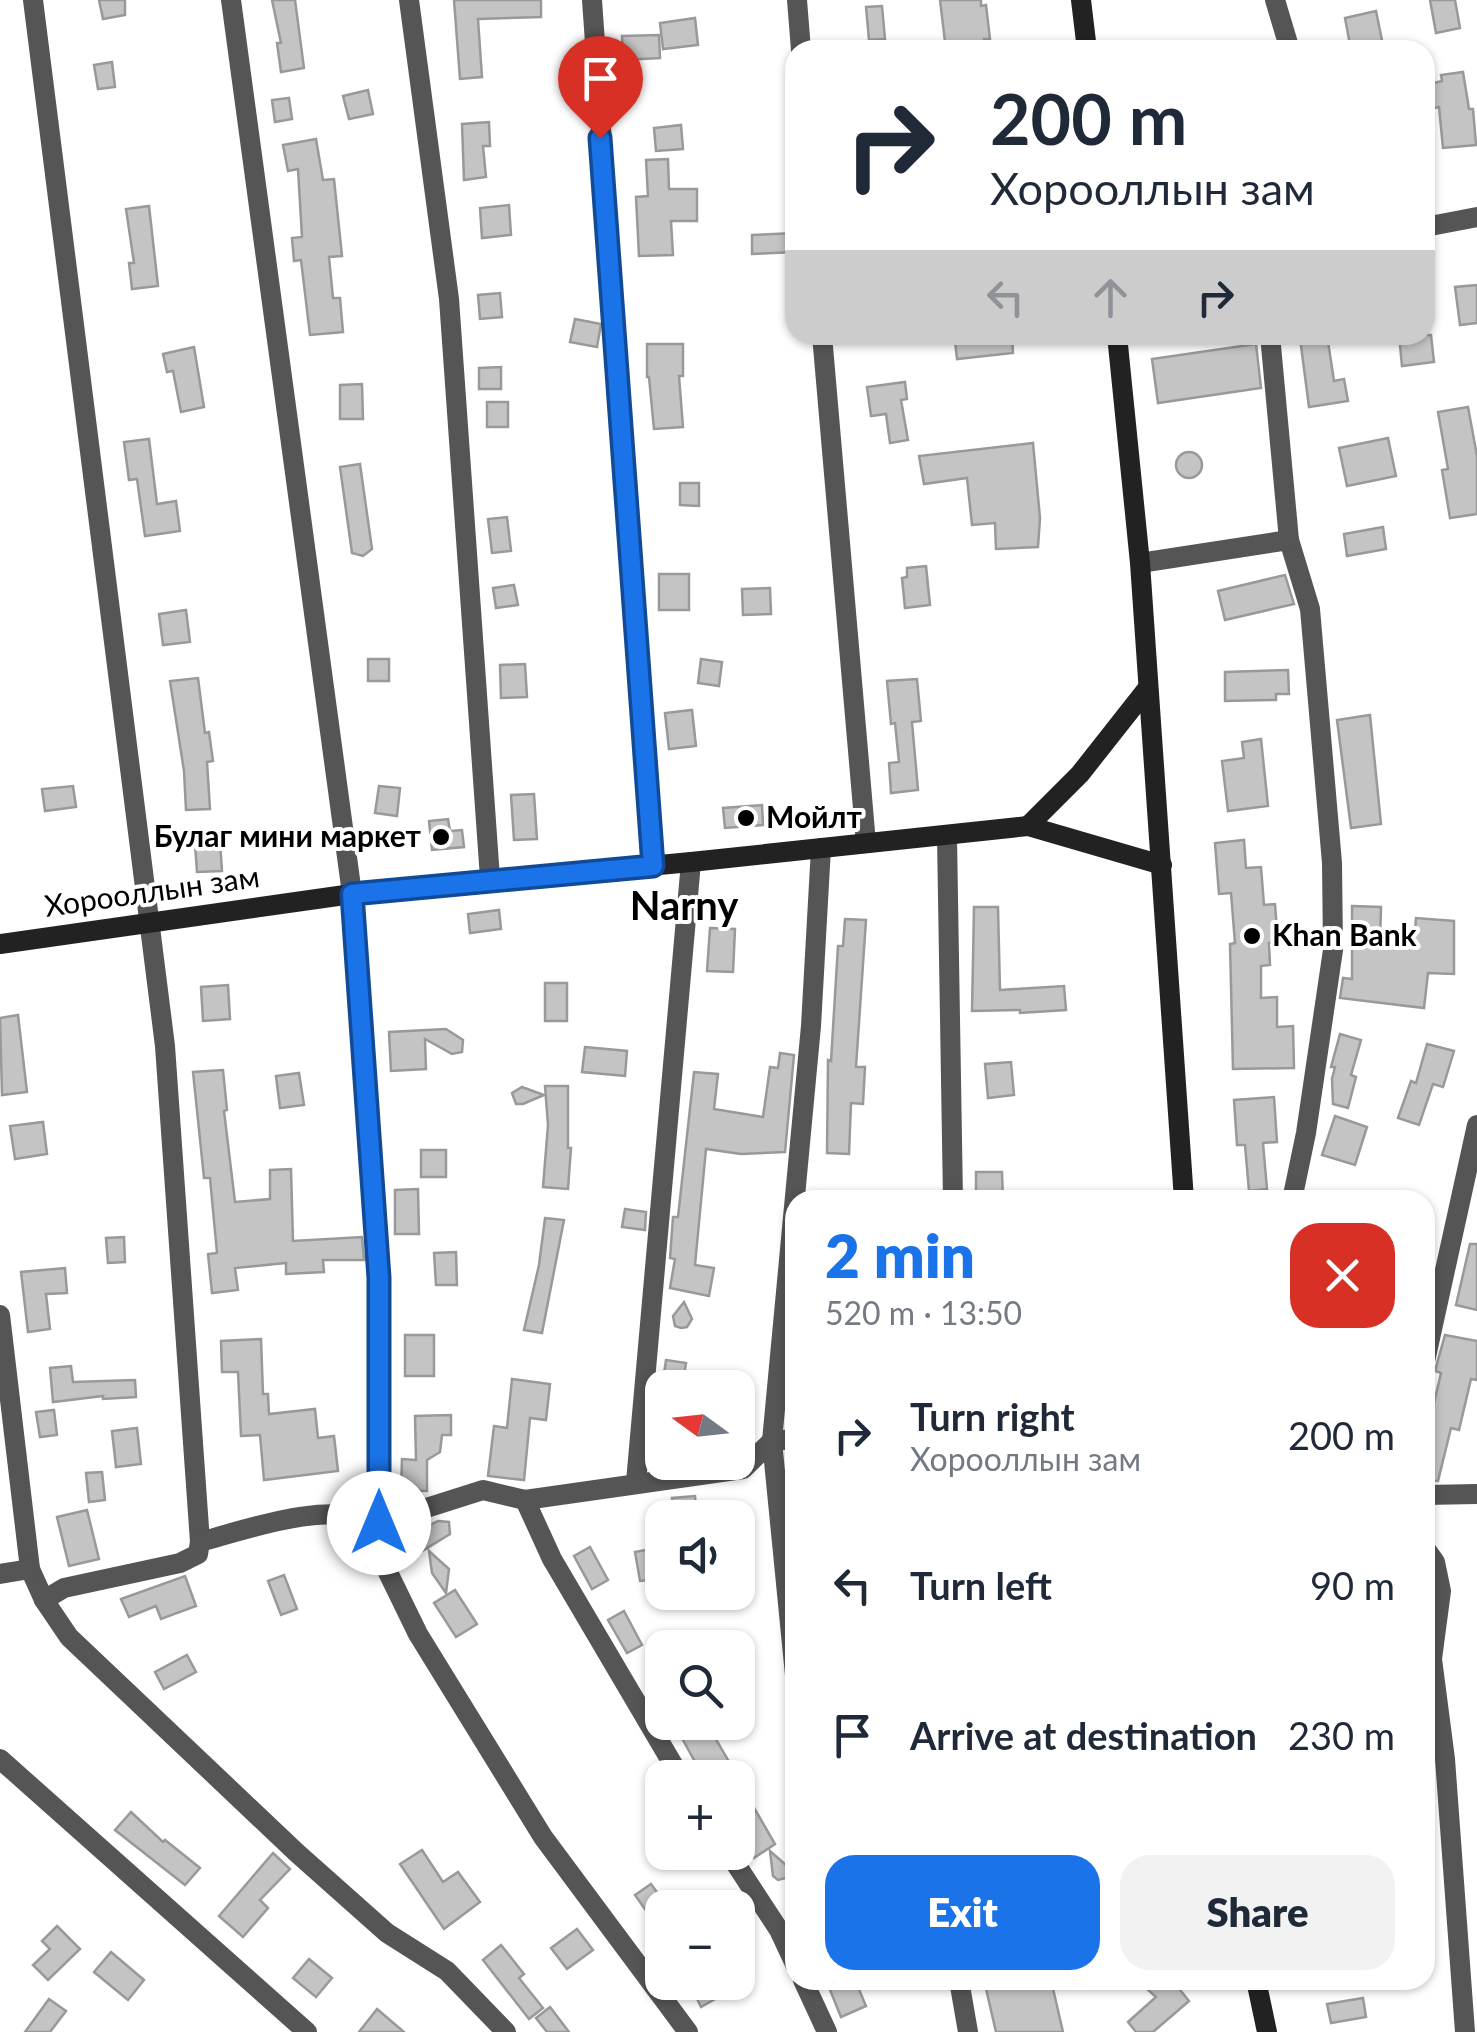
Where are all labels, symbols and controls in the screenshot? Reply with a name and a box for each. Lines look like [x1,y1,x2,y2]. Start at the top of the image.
pin [558,36,643,139]
icon: arrive [573,51,628,106]
text: 200 m [990,76,1187,160]
icon: right [825,80,955,210]
text: Хорооллын зам [990,161,1315,215]
icon: left [978,270,1033,325]
icon: ahead [1083,270,1138,325]
icon: right [1188,270,1243,325]
place label: Мойлт [766,798,863,834]
marker: Мойлт [735,807,757,829]
place label: Булаг мини маркет [154,817,422,853]
marker: Булаг мини маркет [430,826,452,848]
street label: Хорооллын зам [42,857,261,923]
district label: Narny [630,881,739,929]
place label: Khan Bank [1272,916,1418,952]
marker: Khan Bank [1241,925,1263,947]
text: 2 min [825,1219,975,1291]
button: close [1290,1223,1395,1328]
text: 520 m · 13:50 [825,1293,1022,1332]
north arrow [645,1370,755,1480]
map controls [645,1370,755,2000]
text: Turn right [910,1393,1075,1439]
icon: right [825,1408,880,1463]
text: 200 m [1288,1412,1395,1458]
text: Хорооллын зам [910,1439,1141,1478]
position arrow [327,1471,431,1575]
button: sound [645,1500,755,1610]
icon: left [825,1558,880,1613]
text: Turn left [910,1562,1052,1608]
text: 90 m [1310,1562,1395,1608]
button: search [645,1630,755,1740]
icon: arrive [825,1708,880,1763]
text: Arrive at destination [910,1712,1257,1758]
text: 230 m [1288,1712,1395,1758]
button: + [645,1760,755,1870]
button: Exit [825,1855,1100,1970]
button: Share [1120,1855,1395,1970]
button: − [645,1890,755,2000]

